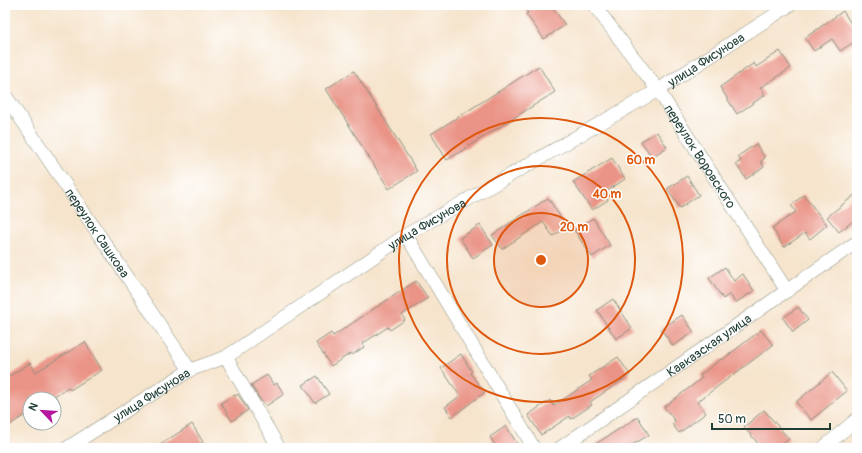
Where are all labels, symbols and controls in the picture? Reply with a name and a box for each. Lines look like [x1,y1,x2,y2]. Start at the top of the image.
street label: улица Фисунова [664,30,748,91]
street label: переулок Воровского [660,102,739,212]
text: 60 m [627,153,656,168]
street label: переулок Сашкова [61,186,132,281]
text: 40 m [592,187,622,202]
street label: улица Фисунова [384,195,469,254]
text: 20 m [560,220,588,235]
centre of rings [534,253,548,267]
street label: Кавказская улица [664,311,755,381]
street label: улица Фисунова [110,365,193,426]
north arrow [22,391,62,431]
text: N [26,400,41,413]
scale bar [712,405,830,431]
text: 50 m [718,412,746,427]

